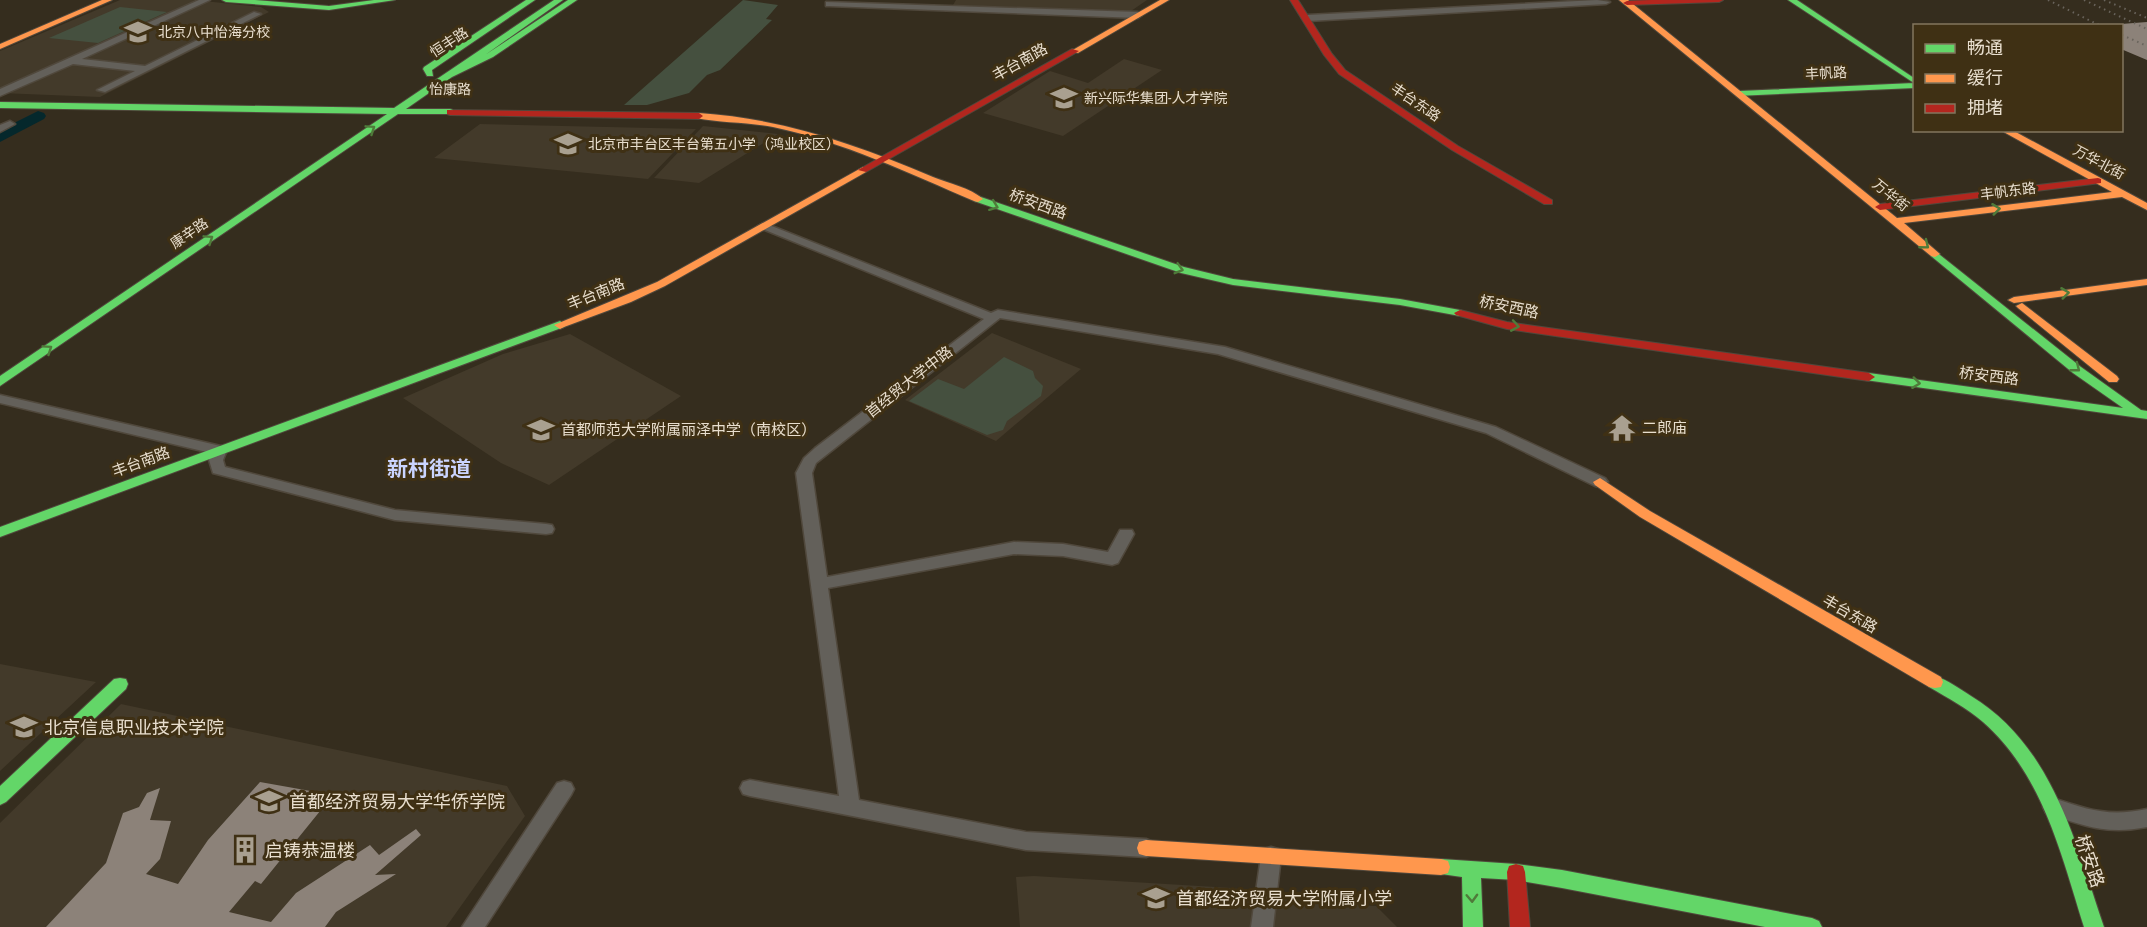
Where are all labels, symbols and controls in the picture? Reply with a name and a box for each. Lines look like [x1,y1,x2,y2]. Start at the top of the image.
school or university icon: 北京八中怡海分校 [123,17,153,47]
place label: 北京八中怡海分校 [158,24,270,40]
street label: 恒丰路 [427,24,471,60]
legend [1913,24,2123,132]
text: 畅通 [1967,37,2003,58]
street label: 丰台南路 [989,40,1051,84]
street label: 丰帆路 [1805,64,1847,82]
text: 缓行 [1967,67,2003,88]
street label: 丰台东路 [1388,80,1444,124]
street label: 怡康路 [429,81,471,97]
school or university icon: 新兴际华集团-人才学院 [1049,83,1079,113]
place label: 新兴际华集团-人才学院 [1084,90,1227,106]
text: 拥堵 [1967,97,2003,118]
one-way arrow [364,125,375,136]
school or university icon: 北京市丰台区丰台第五小学（鸿业校区） [553,129,583,159]
place label: 北京市丰台区丰台第五小学（鸿业校区） [588,136,840,152]
street label: 万华北街 [2071,142,2127,182]
street label: 万华街 [1870,176,1912,214]
street label: 丰帆东路 [1979,180,2037,202]
street label: 桥安西路 [1007,185,1069,223]
one-way arrow [988,199,999,211]
one-way arrow [1991,204,2001,216]
street label: 康辛路 [167,215,211,251]
one-way arrow [203,235,214,246]
one-way arrow [1918,237,1929,248]
one-way arrow [1173,262,1184,274]
street label: 丰台南路 [565,274,627,314]
one-way arrow [2060,288,2070,300]
street label: 桥安西路 [1478,292,1540,322]
one-way arrow [1510,319,1520,332]
street label: 首经贸大学中路 [862,343,956,421]
one-way arrow [42,345,53,356]
one-way arrow [2069,361,2080,372]
street label: 桥安西路 [1958,363,2020,389]
one-way arrow [1912,376,1921,388]
temple icon: 二郎庙 [1607,413,1637,443]
school or university icon: 首都师范大学附属丽泽中学（南校区） [526,415,556,445]
place label: 二郎庙 [1642,419,1687,437]
place label: 首都师范大学附属丽泽中学（南校区） [561,421,816,439]
street label: 丰台南路 [110,443,172,481]
district label: 新村街道 [387,457,471,481]
street label: 丰台东路 [1820,591,1880,637]
school or university icon: 北京信息职业技术学院 [9,712,39,742]
place label: 北京信息职业技术学院 [44,717,224,738]
school or university icon: 首都经济贸易大学华侨学院 [254,786,284,816]
place label: 首都经济贸易大学华侨学院 [289,791,505,812]
street label: 桥安路 [2071,832,2109,890]
building icon: 启铸恭温楼 [230,835,260,865]
place label: 启铸恭温楼 [265,840,355,861]
school or university icon: 首都经济贸易大学附属小学 [1141,883,1171,913]
place label: 首都经济贸易大学附属小学 [1176,888,1392,909]
one-way arrow [1466,893,1478,902]

